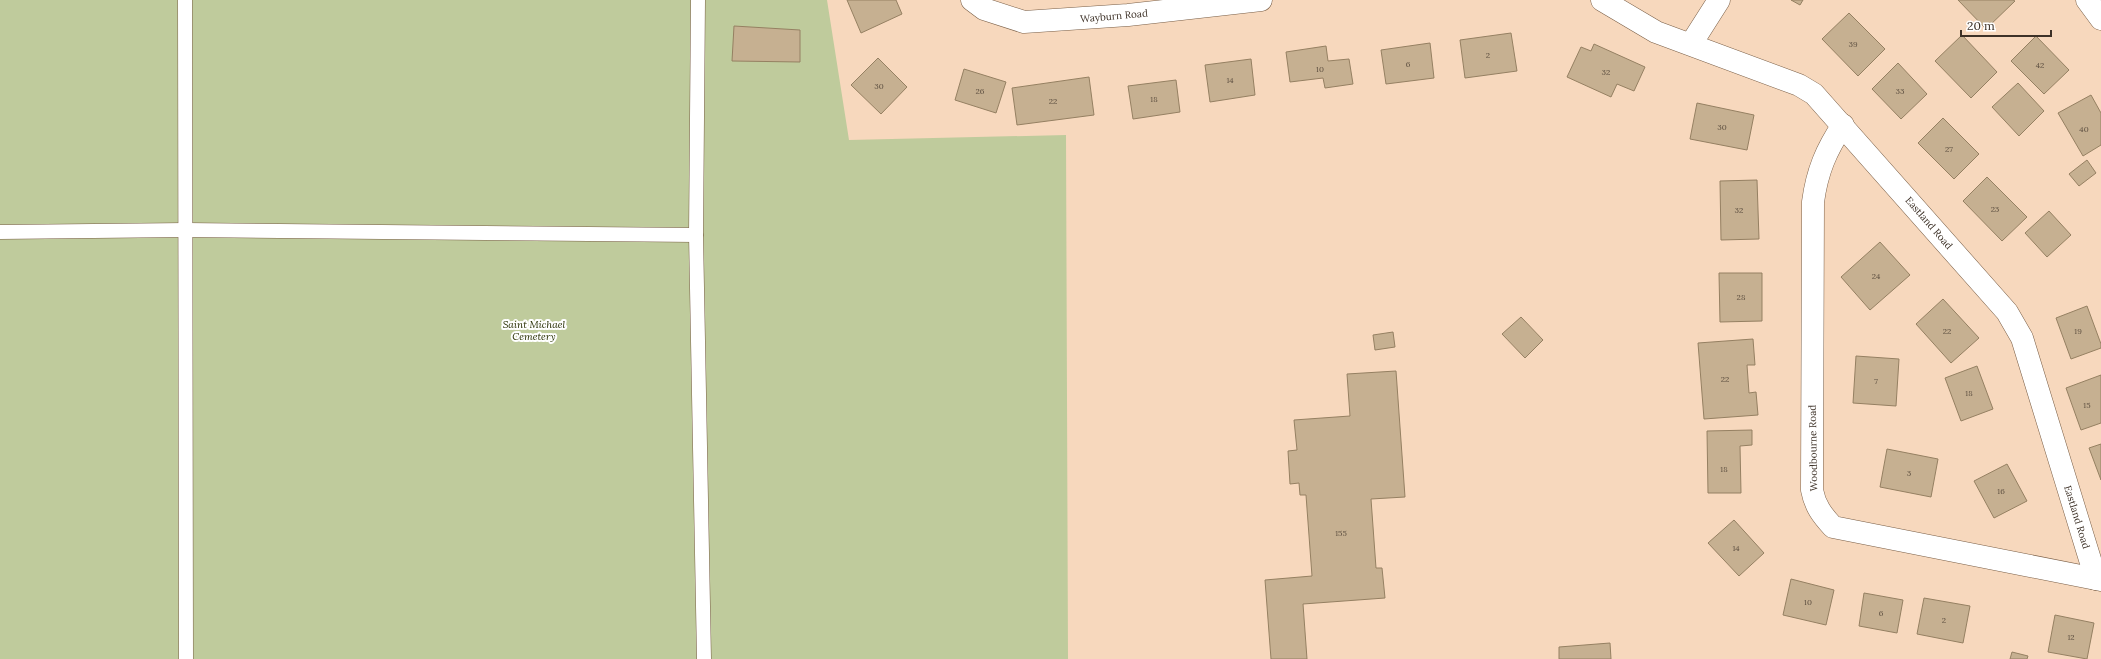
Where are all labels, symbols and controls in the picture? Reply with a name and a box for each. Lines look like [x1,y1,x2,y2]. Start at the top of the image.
street label: Wayburn Road [1080,7,1148,25]
scale bar [1961,12,2051,38]
text: 20 m [1967,18,1995,33]
house number: 39 [1848,39,1858,49]
house number: 2 [1486,50,1490,60]
house number: 6 [1406,59,1411,69]
house number: 42 [2036,60,2044,70]
house number: 10 [1316,64,1324,74]
house number: 32 [1602,67,1610,77]
house number: 14 [1226,75,1234,85]
house number: 30 [874,81,884,91]
house number: 26 [976,86,985,96]
house number: 33 [1896,86,1905,96]
house number: 18 [1150,94,1158,104]
house number: 22 [1049,96,1057,106]
house number: 30 [1717,122,1727,132]
house number: 40 [2079,124,2089,134]
house number: 27 [1945,144,1953,154]
street label: Eastland Road [1903,194,1955,252]
house number: 23 [1991,204,2000,214]
house number: 32 [1735,205,1743,215]
house number: 24 [1872,271,1881,281]
house number: 28 [1737,292,1746,302]
park label: Saint Michael Cemetery [503,318,566,343]
house number: 22 [1943,326,1951,336]
house number: 19 [2074,326,2082,336]
house number: 22 [1721,374,1729,384]
house number: 7 [1874,376,1878,386]
house number: 18 [1965,388,1973,398]
house number: 15 [2083,400,2091,410]
street label: Woodbourne Road [1806,405,1820,491]
house number: 18 [1720,464,1728,474]
house number: 3 [1907,468,1912,478]
street label: Eastland Road [2061,484,2093,550]
house number: 16 [1997,486,2005,496]
house number: 155 [1335,528,1347,538]
house number: 14 [1732,543,1740,553]
house number: 10 [1804,597,1812,607]
house number: 6 [1879,608,1884,618]
house number: 2 [1942,615,1946,625]
house number: 12 [2067,632,2075,642]

